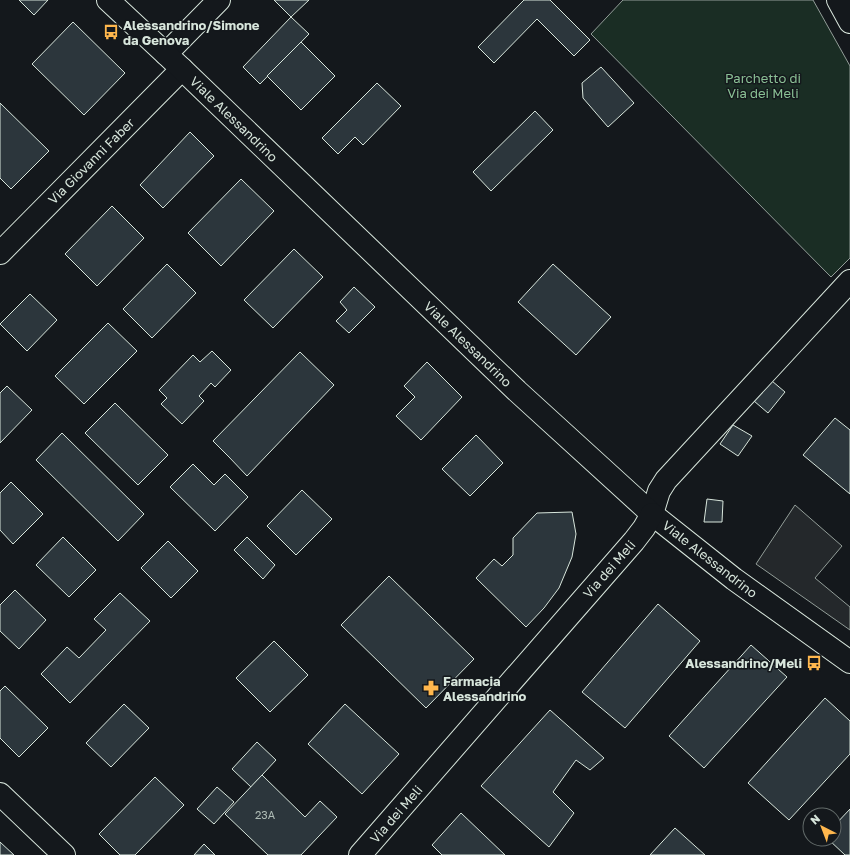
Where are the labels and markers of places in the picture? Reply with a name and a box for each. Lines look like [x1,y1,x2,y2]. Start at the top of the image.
place label: Alessandrino/Simone da Genova [123,17,260,48]
bus stop icon: Alessandrino/Simone da Genova [102,23,120,41]
bus stop icon: Alessandrino/Meli [805,654,823,672]
place label: Alessandrino/Meli [685,655,802,671]
place label: Farmacia Alessandrino [443,673,527,704]
pharmacy icon: Farmacia Alessandrino [422,679,440,697]

